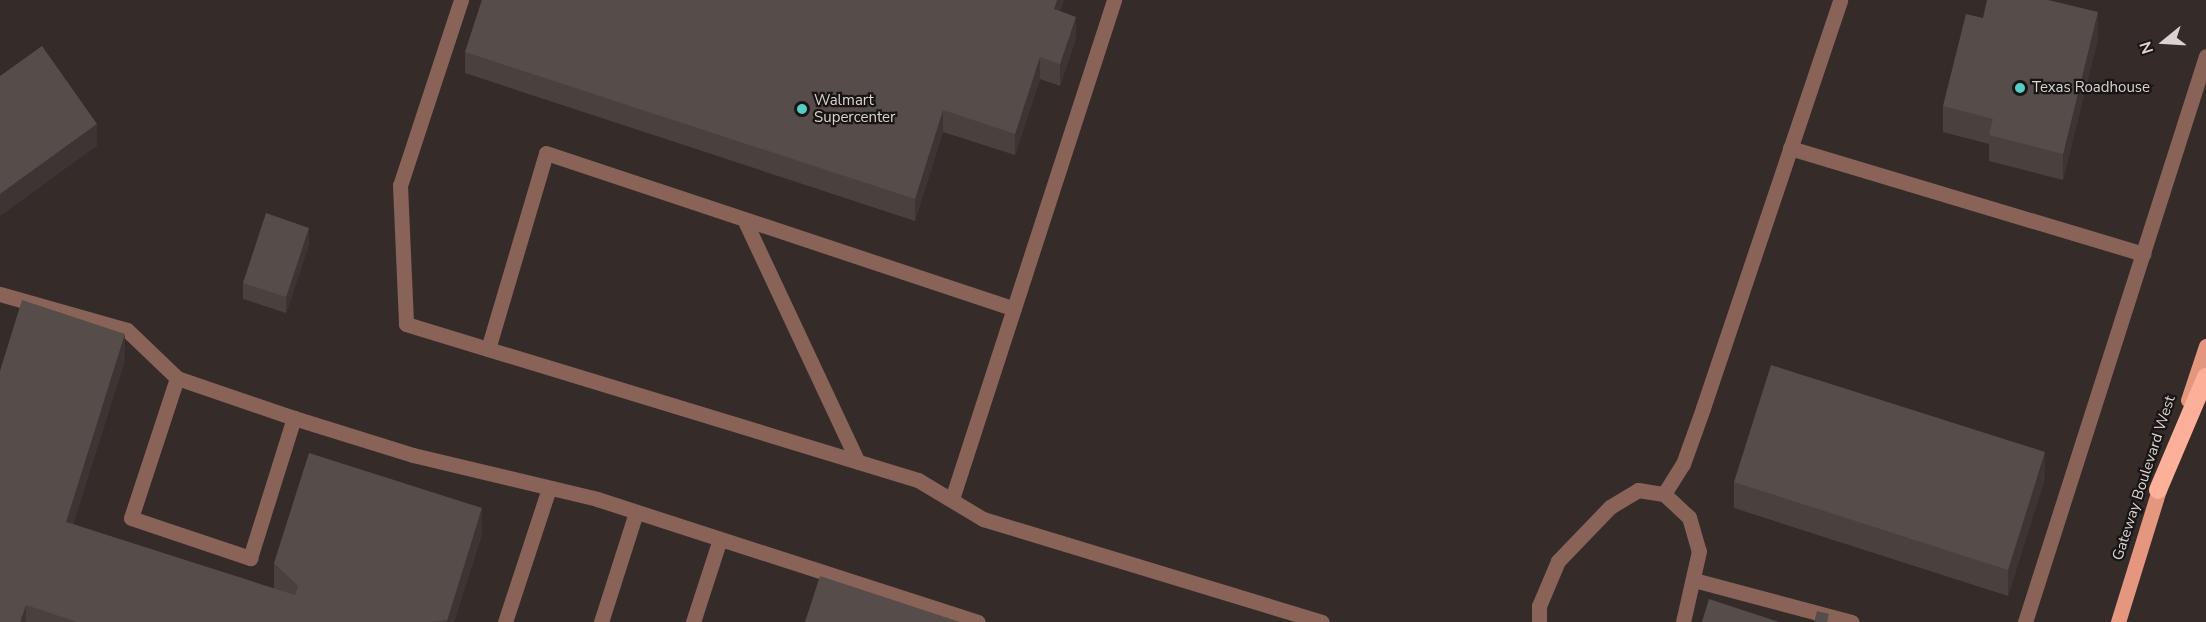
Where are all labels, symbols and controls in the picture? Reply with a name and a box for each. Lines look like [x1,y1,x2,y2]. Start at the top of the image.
north arrow [2134,12,2194,72]
text: N [2135,38,2159,57]
place label: Texas Roadhouse [2032,79,2150,97]
marker: Texas Roadhouse [2013,81,2027,95]
place label: Walmart Supercenter [814,91,895,126]
marker: Walmart Supercenter [795,102,809,116]
street label: Gateway Boulevard West [2109,393,2179,563]

